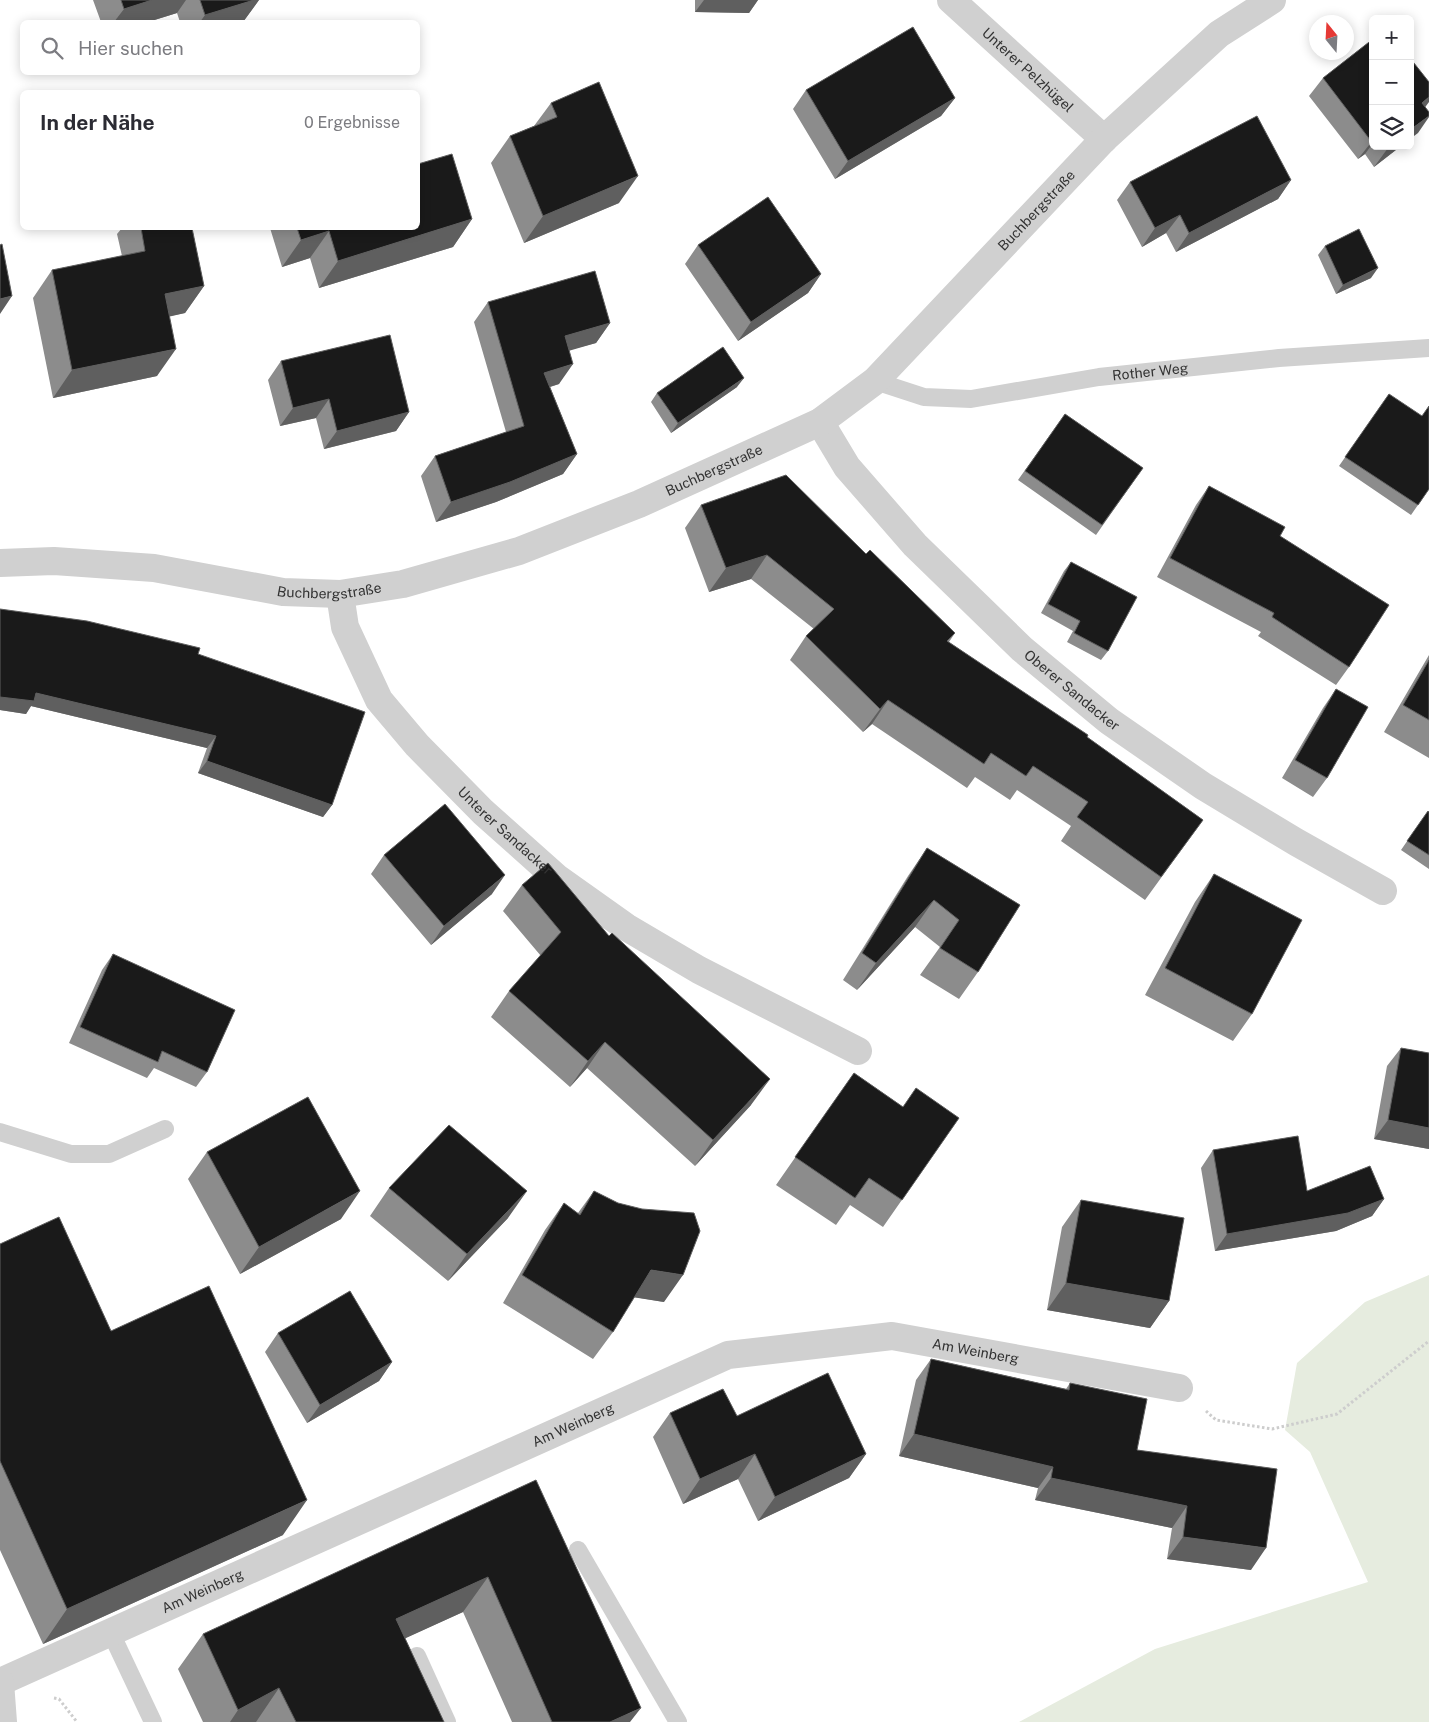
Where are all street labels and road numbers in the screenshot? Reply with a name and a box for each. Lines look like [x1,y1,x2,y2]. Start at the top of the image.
street label: Unterer Pelzhügel [979,24,1077,115]
street label: Buchbergstraße [995,167,1078,254]
street label: Rother Weg [1112,360,1189,384]
street label: Buchbergstraße [663,441,765,499]
street label: Buchbergstraße [276,580,383,602]
street label: Oberer Sandacker [1021,646,1123,734]
street label: Unterer Sandacker [455,783,556,878]
street label: Am Weinberg [931,1335,1020,1367]
street label: Am Weinberg [530,1399,616,1450]
street label: Am Weinberg [159,1566,246,1616]

